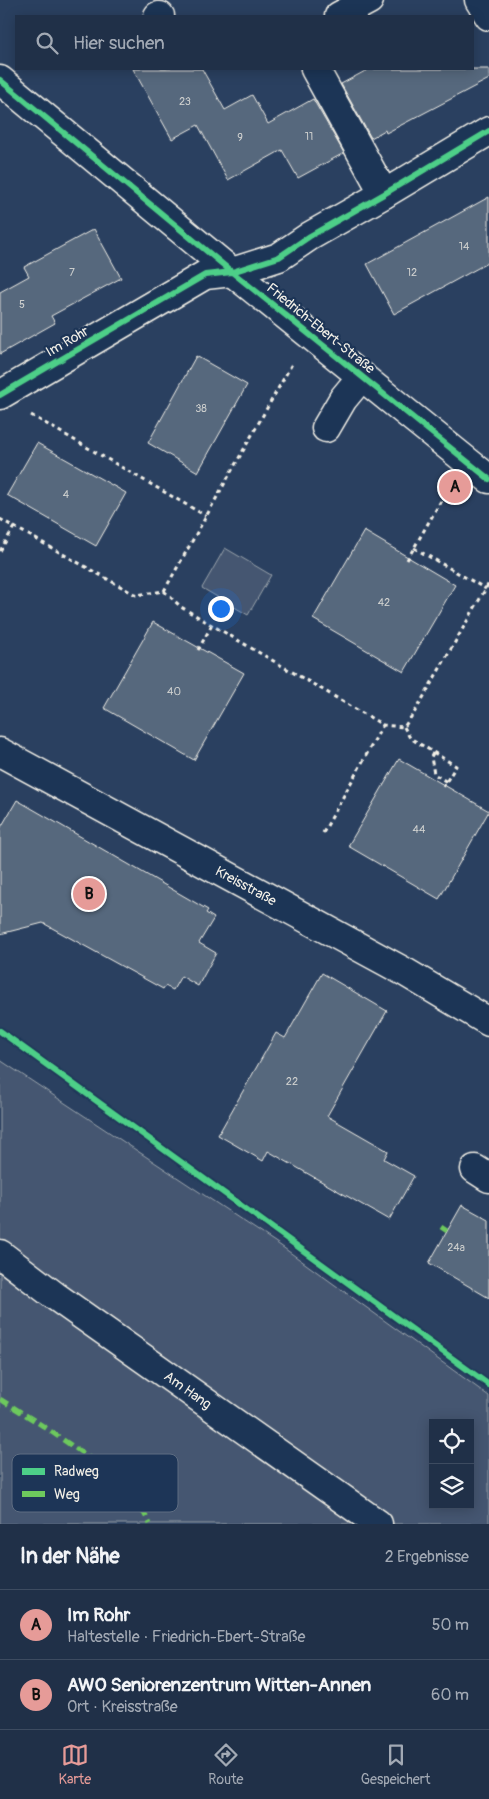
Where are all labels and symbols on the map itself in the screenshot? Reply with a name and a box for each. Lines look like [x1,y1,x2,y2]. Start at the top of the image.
house number: 23 [179,95,191,108]
house number: 11 [305,130,313,143]
house number: 9 [237,131,243,144]
house number: 14 [459,240,470,253]
house number: 7 [69,266,75,279]
house number: 12 [407,266,417,279]
street label: Friedrich-Ebert-Straße [263,280,378,377]
house number: 5 [19,298,25,311]
street label: Im Rohr [43,322,92,360]
house number: 38 [195,402,207,415]
pin: A [439,468,471,506]
house number: 4 [63,488,70,501]
your location [208,596,234,622]
house number: 42 [378,596,390,609]
house number: 40 [167,685,181,698]
house number: 44 [413,823,426,836]
street label: Kreisstraße [212,863,279,910]
pin: B [73,875,105,913]
house number: 22 [286,1075,298,1088]
house number: 24a [447,1241,465,1254]
street label: Am Hang [161,1368,215,1413]
legend [12,1454,178,1512]
text: Radweg [54,1463,99,1480]
text: Weg [54,1486,80,1503]

